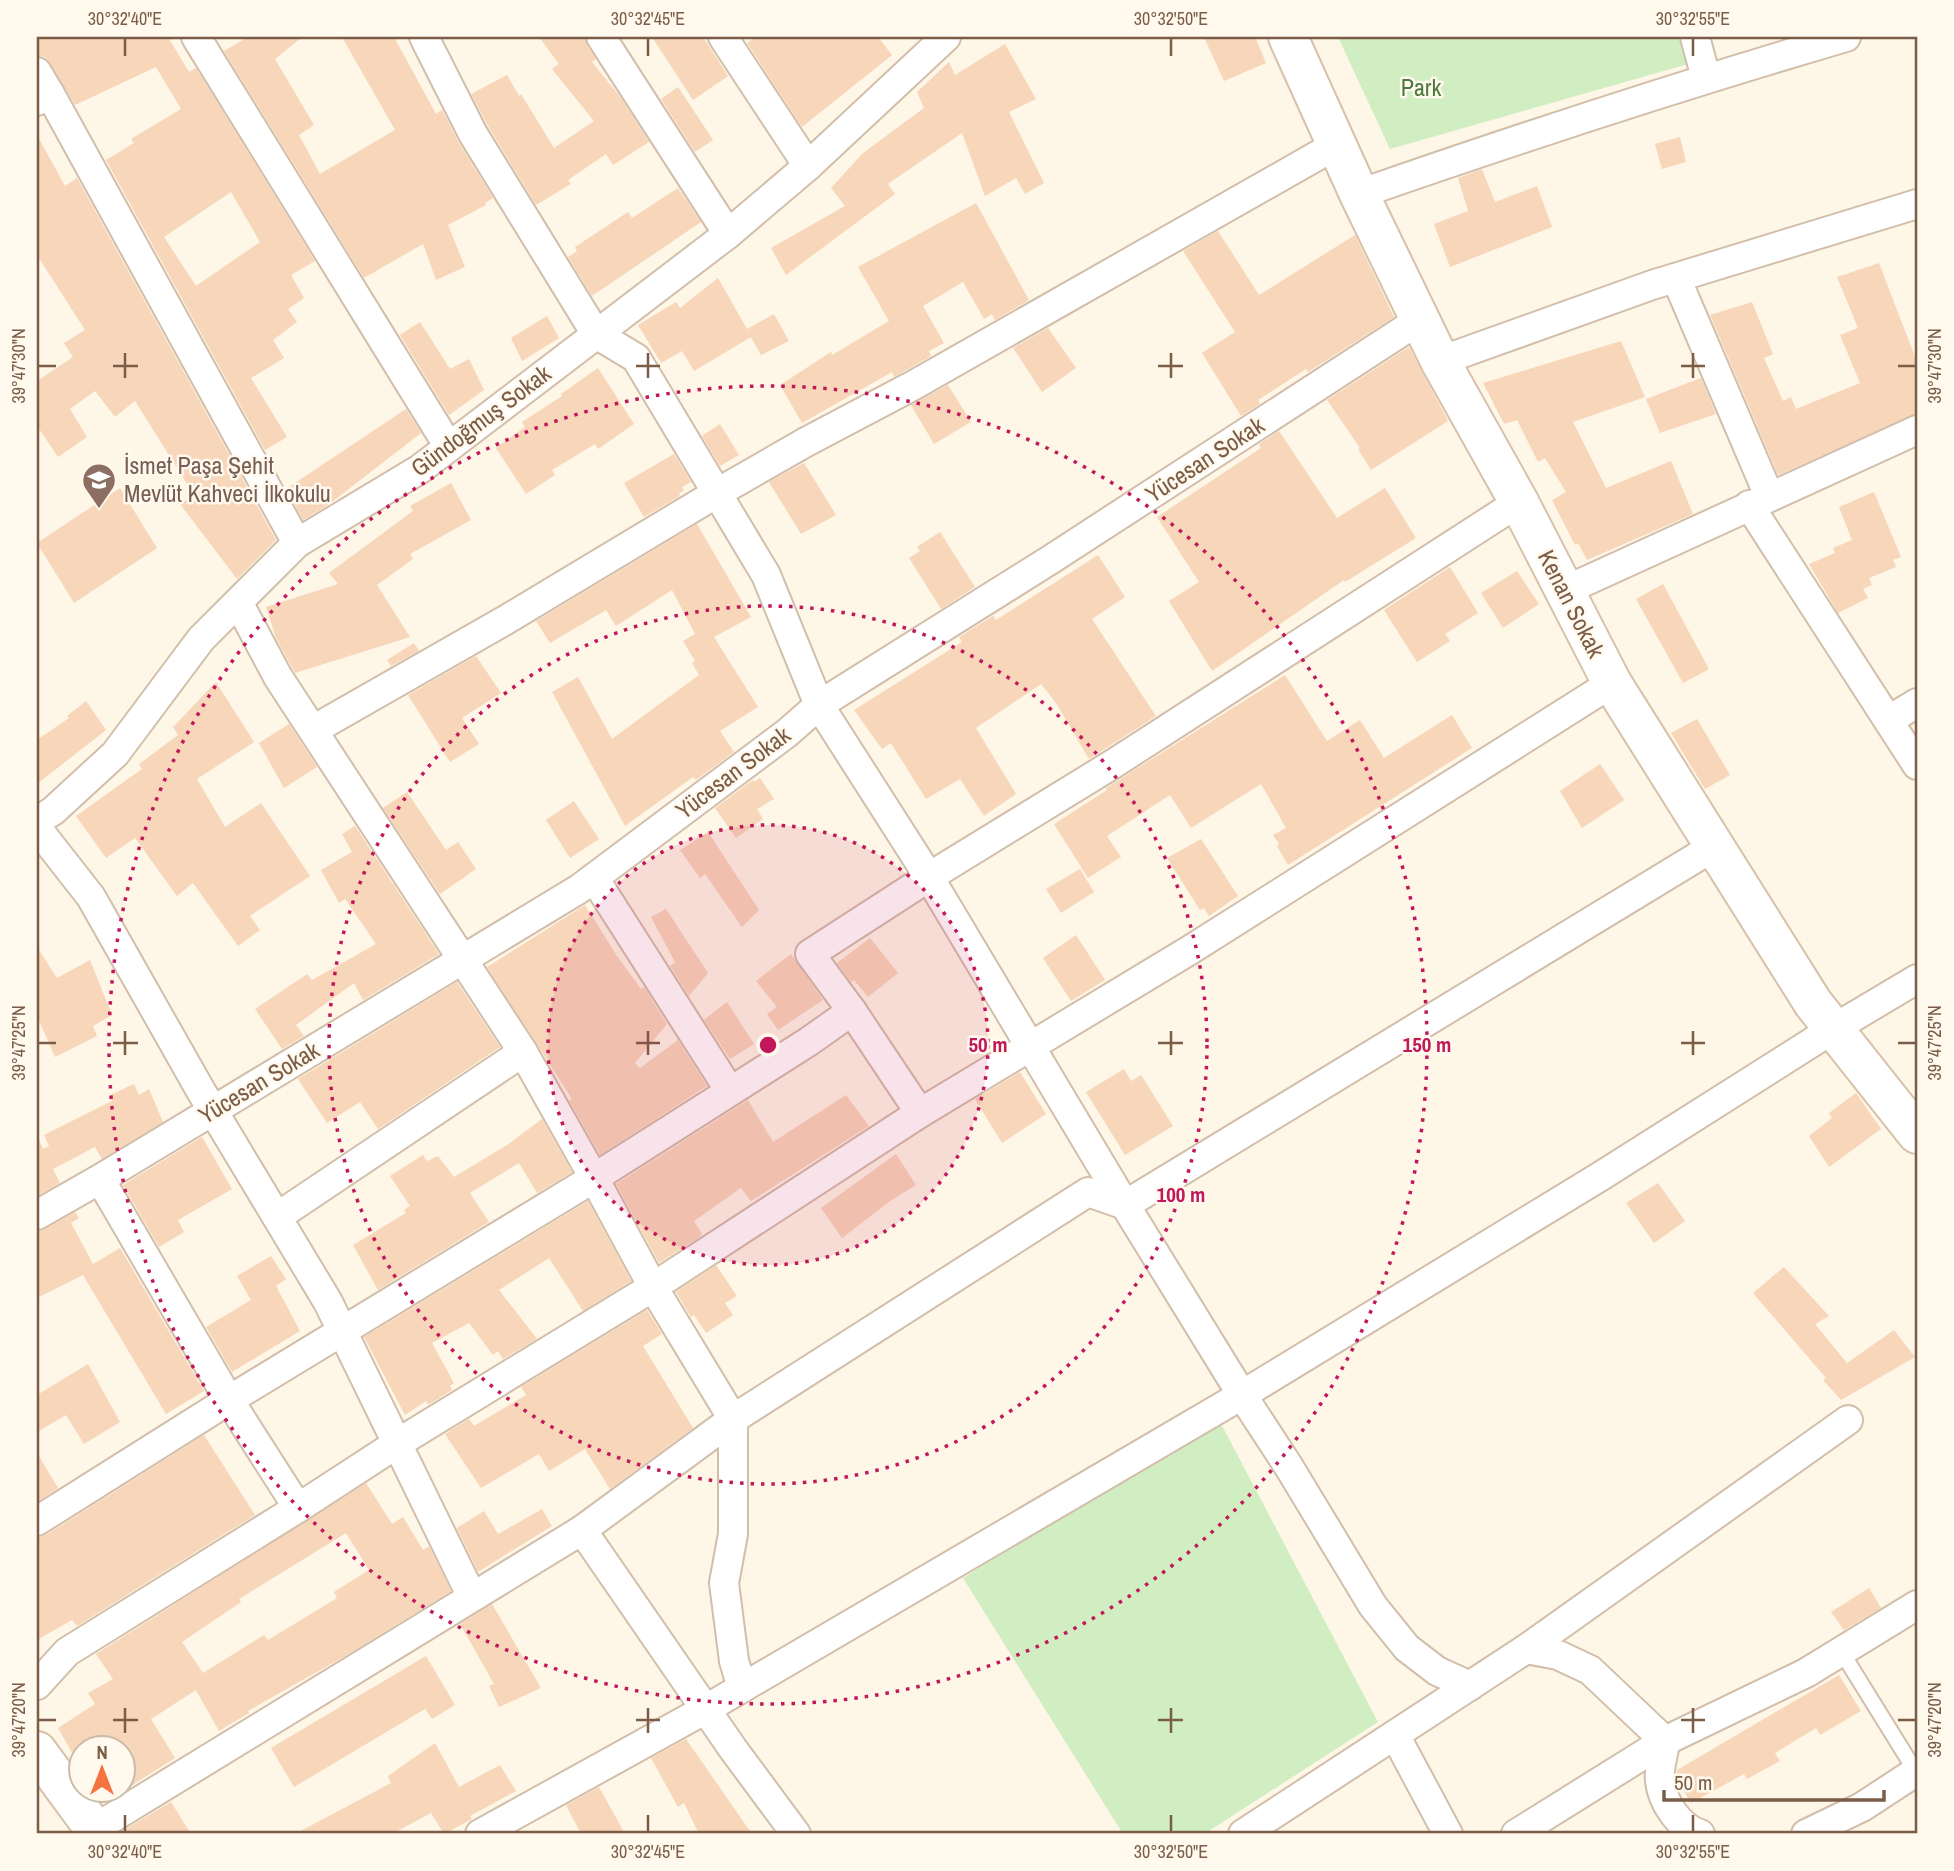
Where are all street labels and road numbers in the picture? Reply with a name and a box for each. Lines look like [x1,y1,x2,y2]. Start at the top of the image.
street label: Gündoğmuş Sokak [404,357,557,483]
street label: Yücesan Sokak [1139,409,1270,510]
street label: Kenan Sokak [1531,544,1613,663]
street label: Yücesan Sokak [669,719,796,826]
street label: Yücesan Sokak [192,1033,325,1131]

